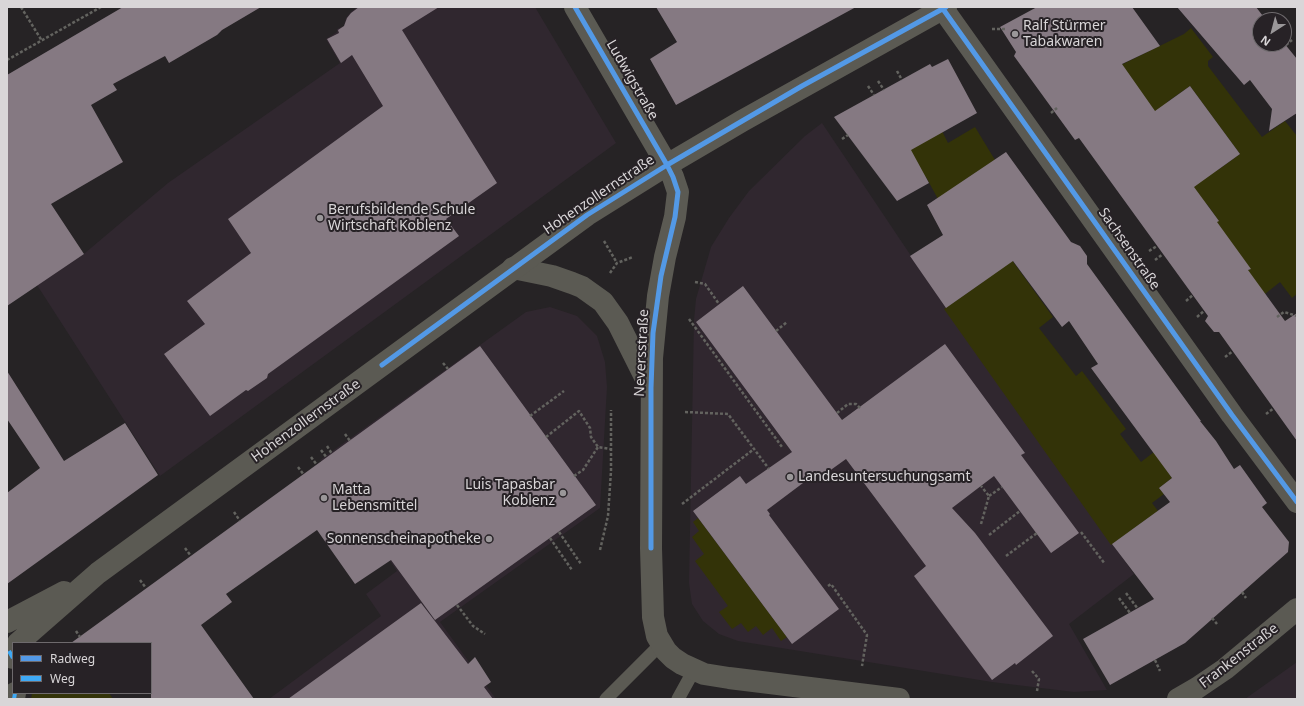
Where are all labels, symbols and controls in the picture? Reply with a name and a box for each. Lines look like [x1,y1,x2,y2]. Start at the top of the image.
north arrow [1252,12,1292,52]
place label: Ralf Stürmer Tabakwaren [1023,18,1106,50]
marker: Ralf Stürmer Tabakwaren [1010,29,1020,39]
text: N [1257,33,1273,50]
street label: Ludwigstraße [602,37,662,123]
street label: Hohenzollernstraße [540,152,658,238]
place label: Berufsbildende Schule Wirtschaft Koblenz [328,202,475,234]
street label: Sachsenstraße [1095,205,1163,293]
marker: Berufsbildende Schule Wirtschaft Koblenz [315,213,325,223]
street label: Neversstraße [631,309,653,397]
street label: Hohenzollernstraße [248,376,364,466]
place label: Landesuntersuchungsamt [798,469,970,485]
marker: Landesuntersuchungsamt [785,472,795,482]
place label: Luis Tapasbar Koblenz [465,477,555,510]
place label: Matta Lebensmittel [332,482,417,514]
marker: Luis Tapasbar Koblenz [558,488,568,498]
marker: Matta Lebensmittel [319,493,329,503]
place label: Sonnenscheinapotheke [327,531,481,547]
marker: Sonnenscheinapotheke [484,534,494,544]
street label: Frankenstraße [1196,620,1282,692]
legend [12,642,152,694]
text: Radweg [50,650,95,667]
text: Weg [50,670,75,687]

